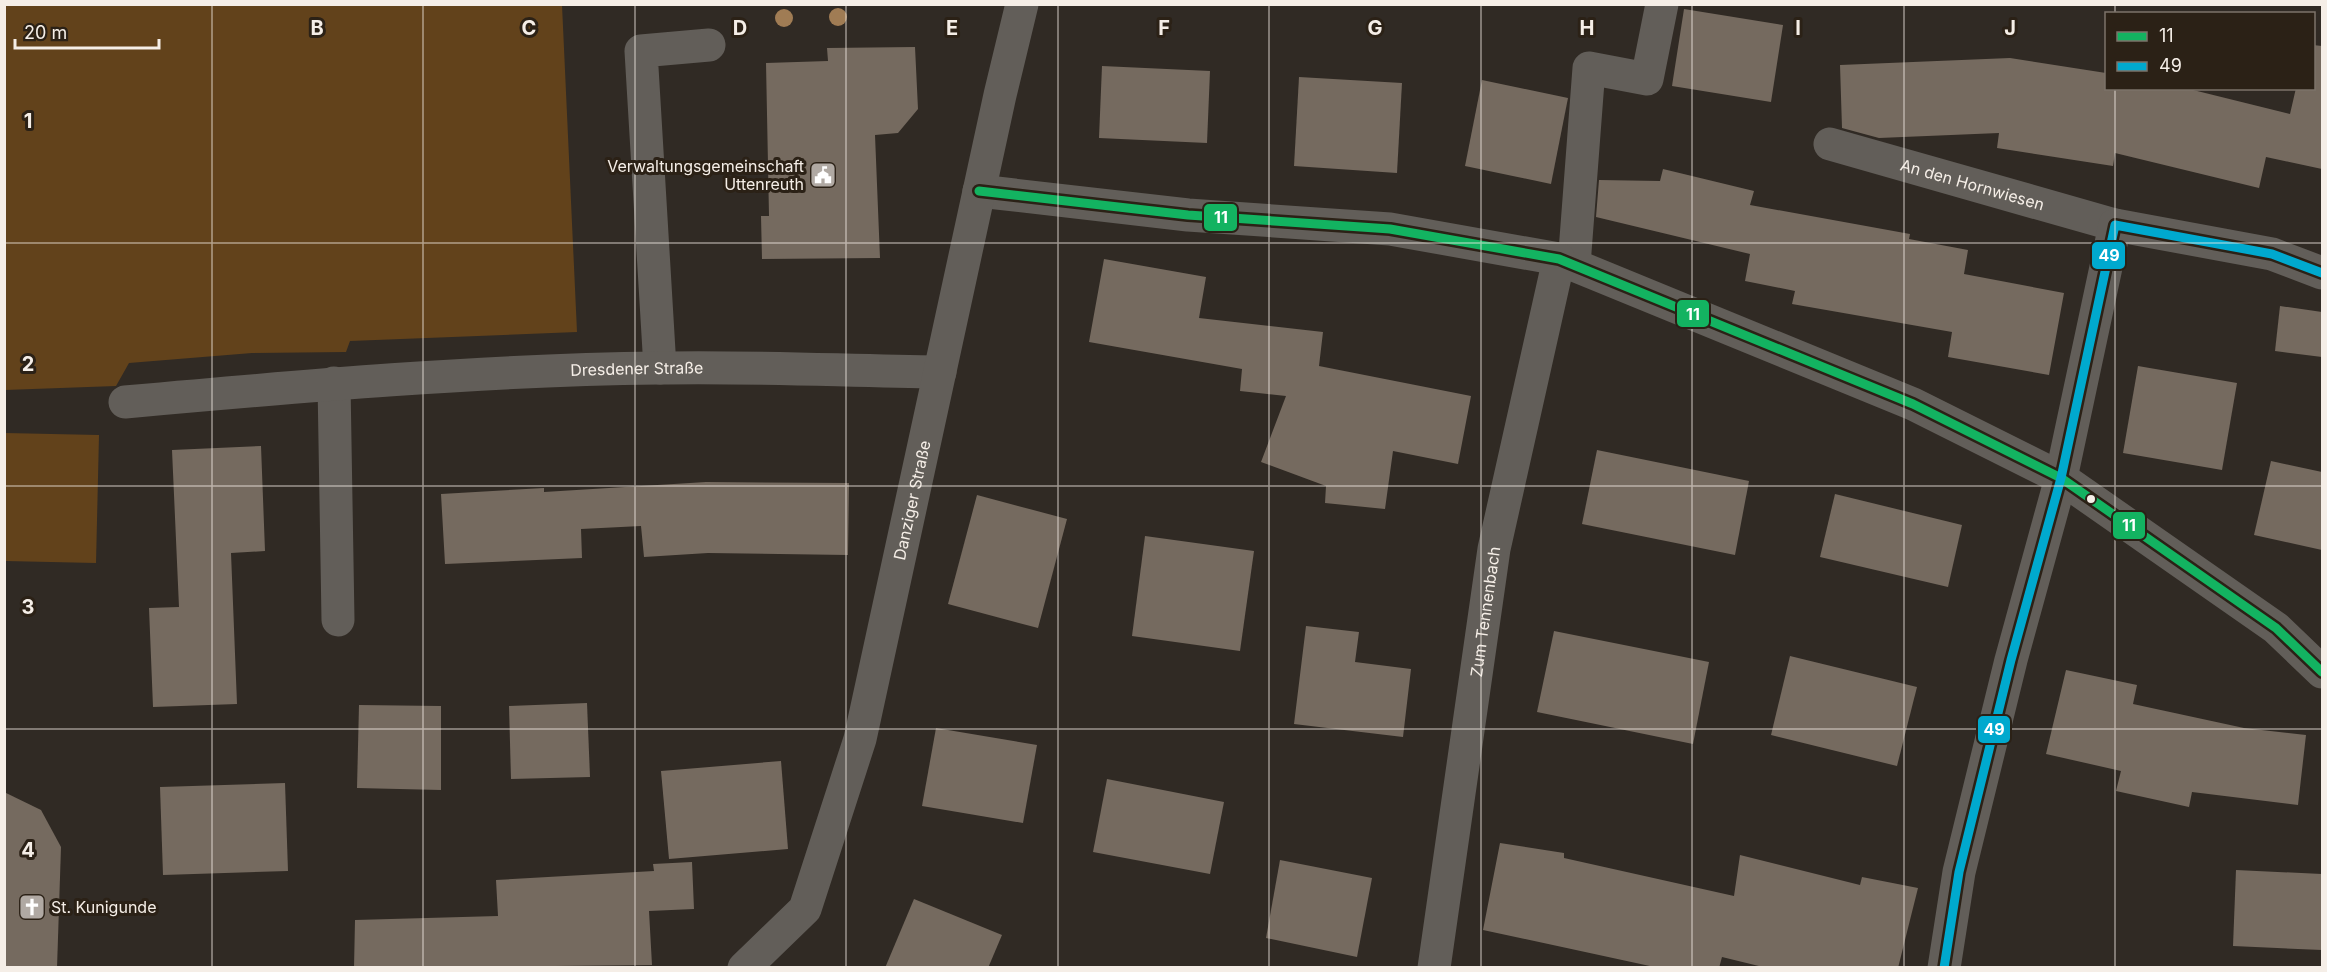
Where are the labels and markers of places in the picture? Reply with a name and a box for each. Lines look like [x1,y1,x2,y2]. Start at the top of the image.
place label: Verwaltungsgemeinschaft Uttenreuth [607,156,804,194]
public building icon: Verwaltungsgemeinschaft Uttenreuth [808,160,838,190]
unlabelled marker [2085,493,2097,505]
church icon: St. Kunigunde [17,892,47,922]
place label: St. Kunigunde [51,897,156,917]

